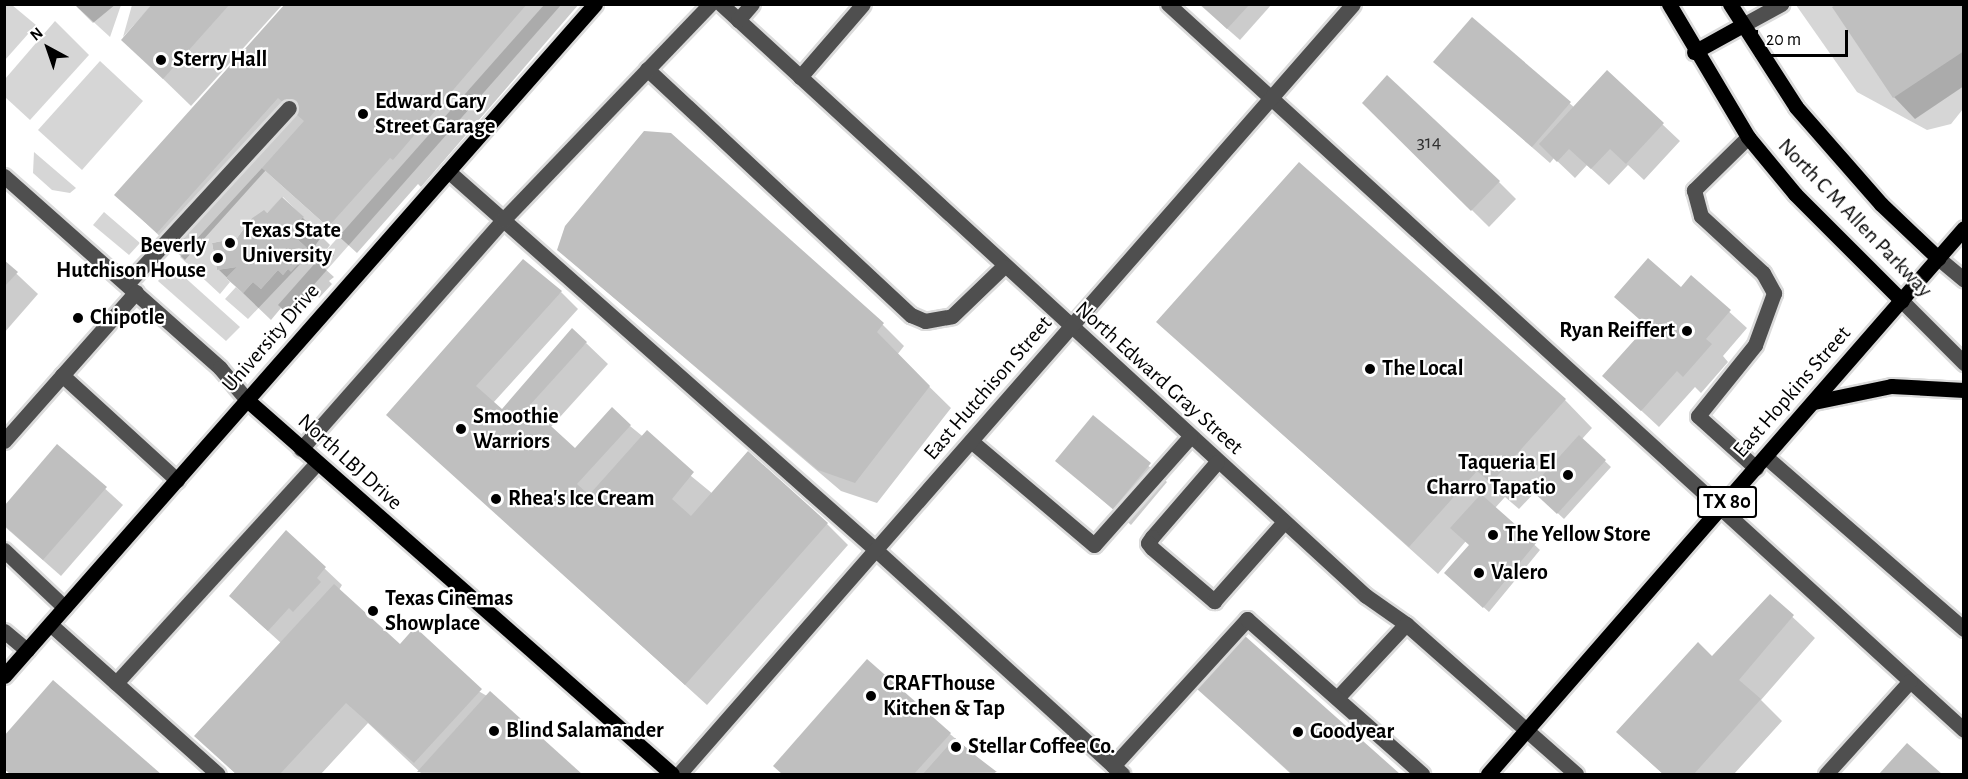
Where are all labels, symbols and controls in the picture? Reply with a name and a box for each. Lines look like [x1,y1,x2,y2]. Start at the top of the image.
north arrow [18,18,78,78]
scale bar [1758,18,1851,56]
text: N [27,25,46,44]
text: 20 m [1766,31,1801,49]
place label: Sterry Hall [173,47,267,73]
marker: Sterry Hall [154,53,168,67]
place label: Edward Gary Street Garage [375,88,495,140]
marker: Edward Gary Street Garage [356,107,370,121]
house number: 314 [1417,130,1441,154]
street label: North C M Allen Parkway [1772,133,1938,303]
place label: Texas State University [242,217,341,268]
place label: Beverly Hutchison House [56,232,206,284]
marker: Texas State University [223,236,237,250]
marker: Beverly Hutchison House [211,251,225,265]
street label: University Drive [217,278,325,398]
street label: North Edward Gray Street [1070,296,1248,460]
place label: Chipotle [90,305,165,331]
street label: East Hutchison Street [918,310,1058,466]
marker: Chipotle [71,311,85,325]
place label: Ryan Reiffert [1559,318,1675,344]
street label: East Hopkins Street [1728,321,1856,463]
marker: Ryan Reiffert [1680,324,1694,338]
place label: The Local [1382,356,1463,382]
marker: The Local [1363,362,1377,376]
place label: Smoothie Warriors [473,403,559,454]
street label: North LBJ Drive [292,408,408,516]
marker: Smoothie Warriors [454,422,468,436]
place label: Taqueria El Charro Tapatio [1427,449,1556,500]
marker: Taqueria El Charro Tapatio [1561,468,1575,482]
road number: TX 80 [1697,484,1757,520]
place label: Rhea's Ice Cream [508,486,654,512]
marker: Rhea's Ice Cream [489,492,503,506]
place label: The Yellow Store [1505,522,1651,548]
marker: The Yellow Store [1486,528,1500,542]
place label: Valero [1491,560,1548,586]
marker: Valero [1472,566,1486,580]
place label: Texas Cinemas Showplace [385,585,513,636]
marker: Texas Cinemas Showplace [366,604,380,618]
place label: CRAFThouse Kitchen & Tap [883,670,1005,722]
marker: CRAFThouse Kitchen & Tap [864,689,878,703]
place label: Blind Salamander [506,718,664,744]
place label: Goodyear [1310,719,1394,745]
marker: Blind Salamander [487,724,501,738]
marker: Goodyear [1291,725,1305,739]
place label: Stellar Coffee Co. [968,734,1115,760]
marker: Stellar Coffee Co. [949,740,963,754]

